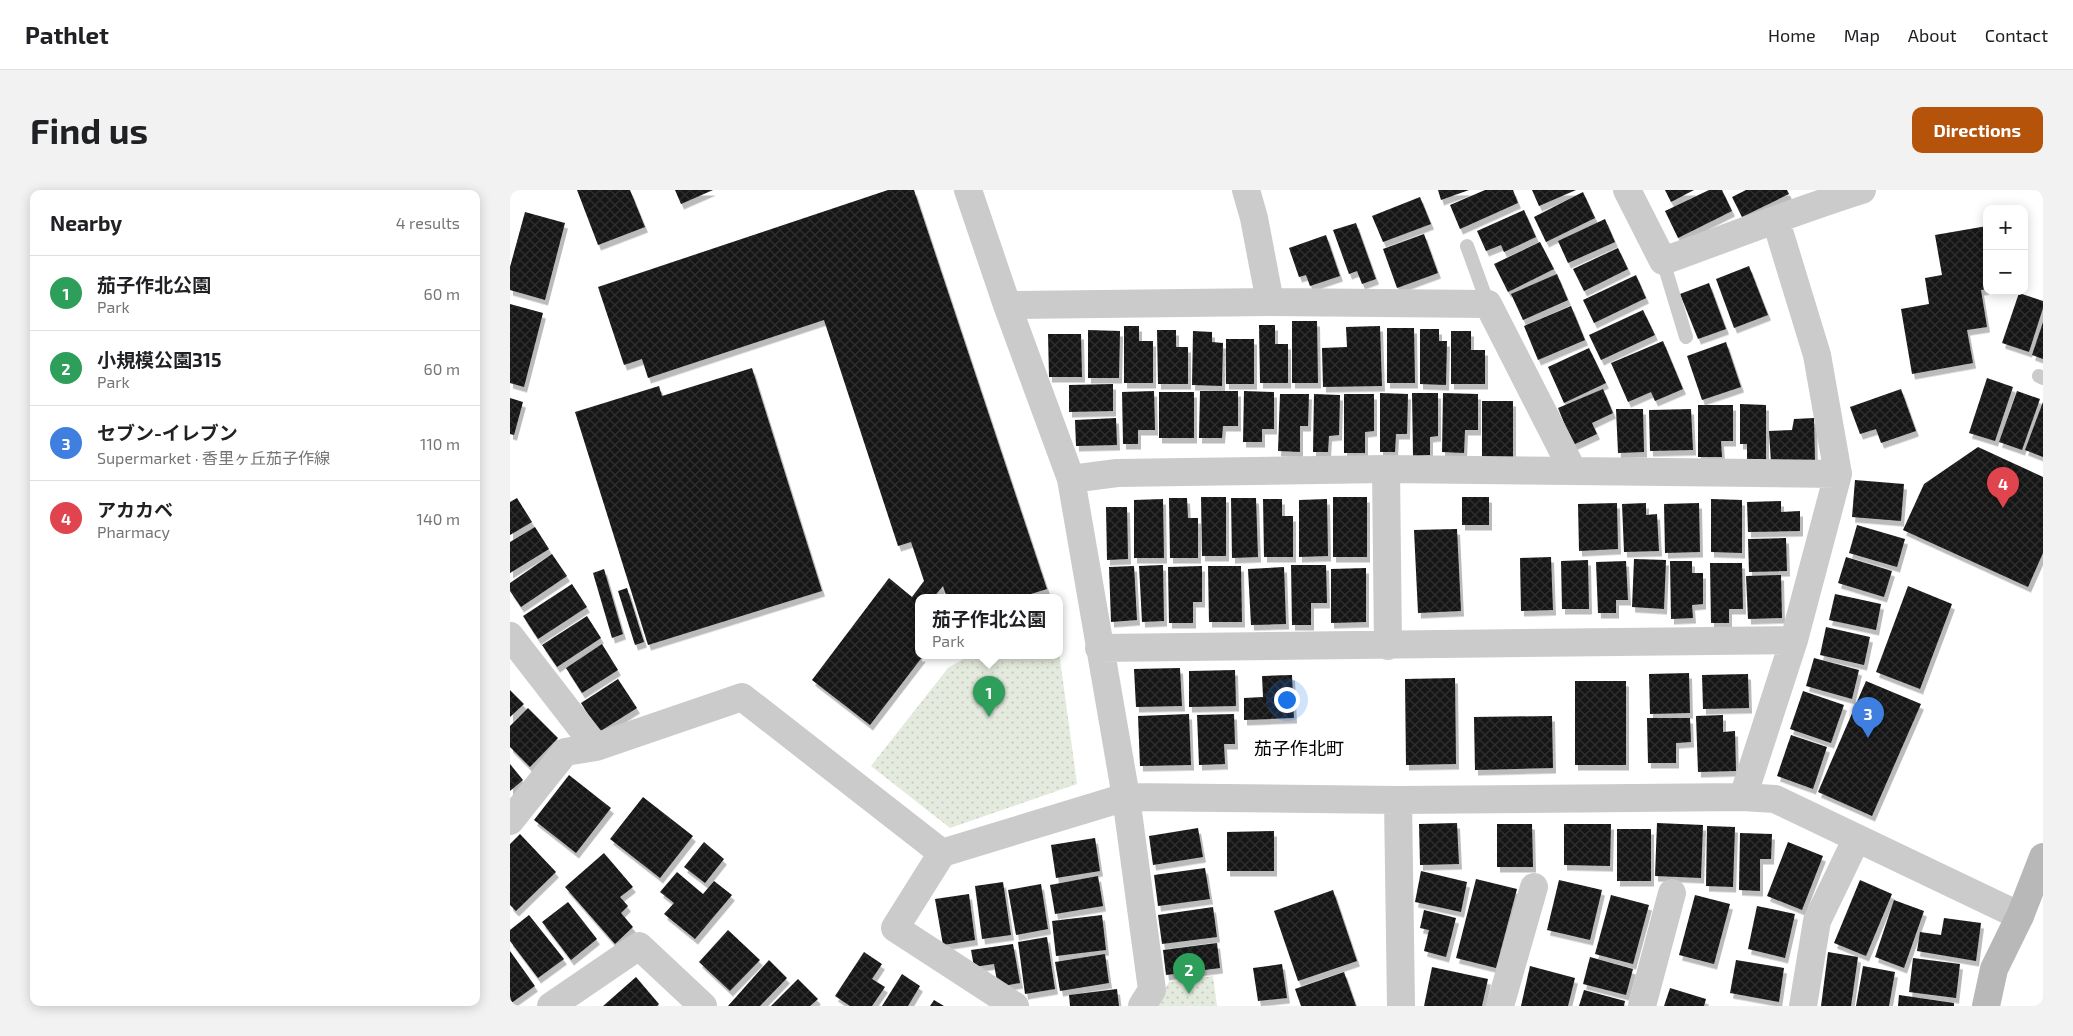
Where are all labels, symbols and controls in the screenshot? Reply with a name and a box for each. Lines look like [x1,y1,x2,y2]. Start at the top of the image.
text: Pathlet [25,20,109,49]
text: Home [1768,24,1816,46]
text: Map [1844,24,1880,46]
text: About [1908,24,1957,46]
text: Contact [1985,24,2048,46]
button: Directions [1912,107,2043,153]
text: Find us [30,109,148,151]
map controls [1983,205,2028,295]
button: + [1983,205,2028,250]
text: Nearby [50,210,122,235]
text: 4 results [396,213,460,232]
button: − [1983,250,2028,295]
text: 茄子作北公園 [97,273,211,296]
text: 1 [63,284,69,303]
text: 60 m [424,284,460,303]
text: Park [97,297,130,316]
text: 小規模公園315 [97,348,221,371]
text: 2 [61,359,71,378]
text: 60 m [424,359,460,378]
text: Park [97,372,130,391]
text: セブン-イレブン [97,421,238,444]
text: 3 [61,434,71,453]
text: 110 m [420,434,460,453]
text: Supermarket · 香里ヶ丘茄子作線 [97,448,330,467]
pin: 4 [1987,467,2019,508]
text: アカカベ [97,498,173,521]
text: 4 [61,509,71,528]
text: 140 m [417,509,460,528]
text: Pharmacy [97,522,170,541]
popup [915,594,1063,659]
text: 茄子作北公園 [932,607,1046,630]
text: Park [932,631,965,650]
pin: 1 [973,676,1005,717]
your location [1274,687,1300,713]
pin: 3 [1852,697,1884,738]
district label: 茄子作北町 [1254,737,1344,759]
pin: 2 [1173,953,1205,994]

